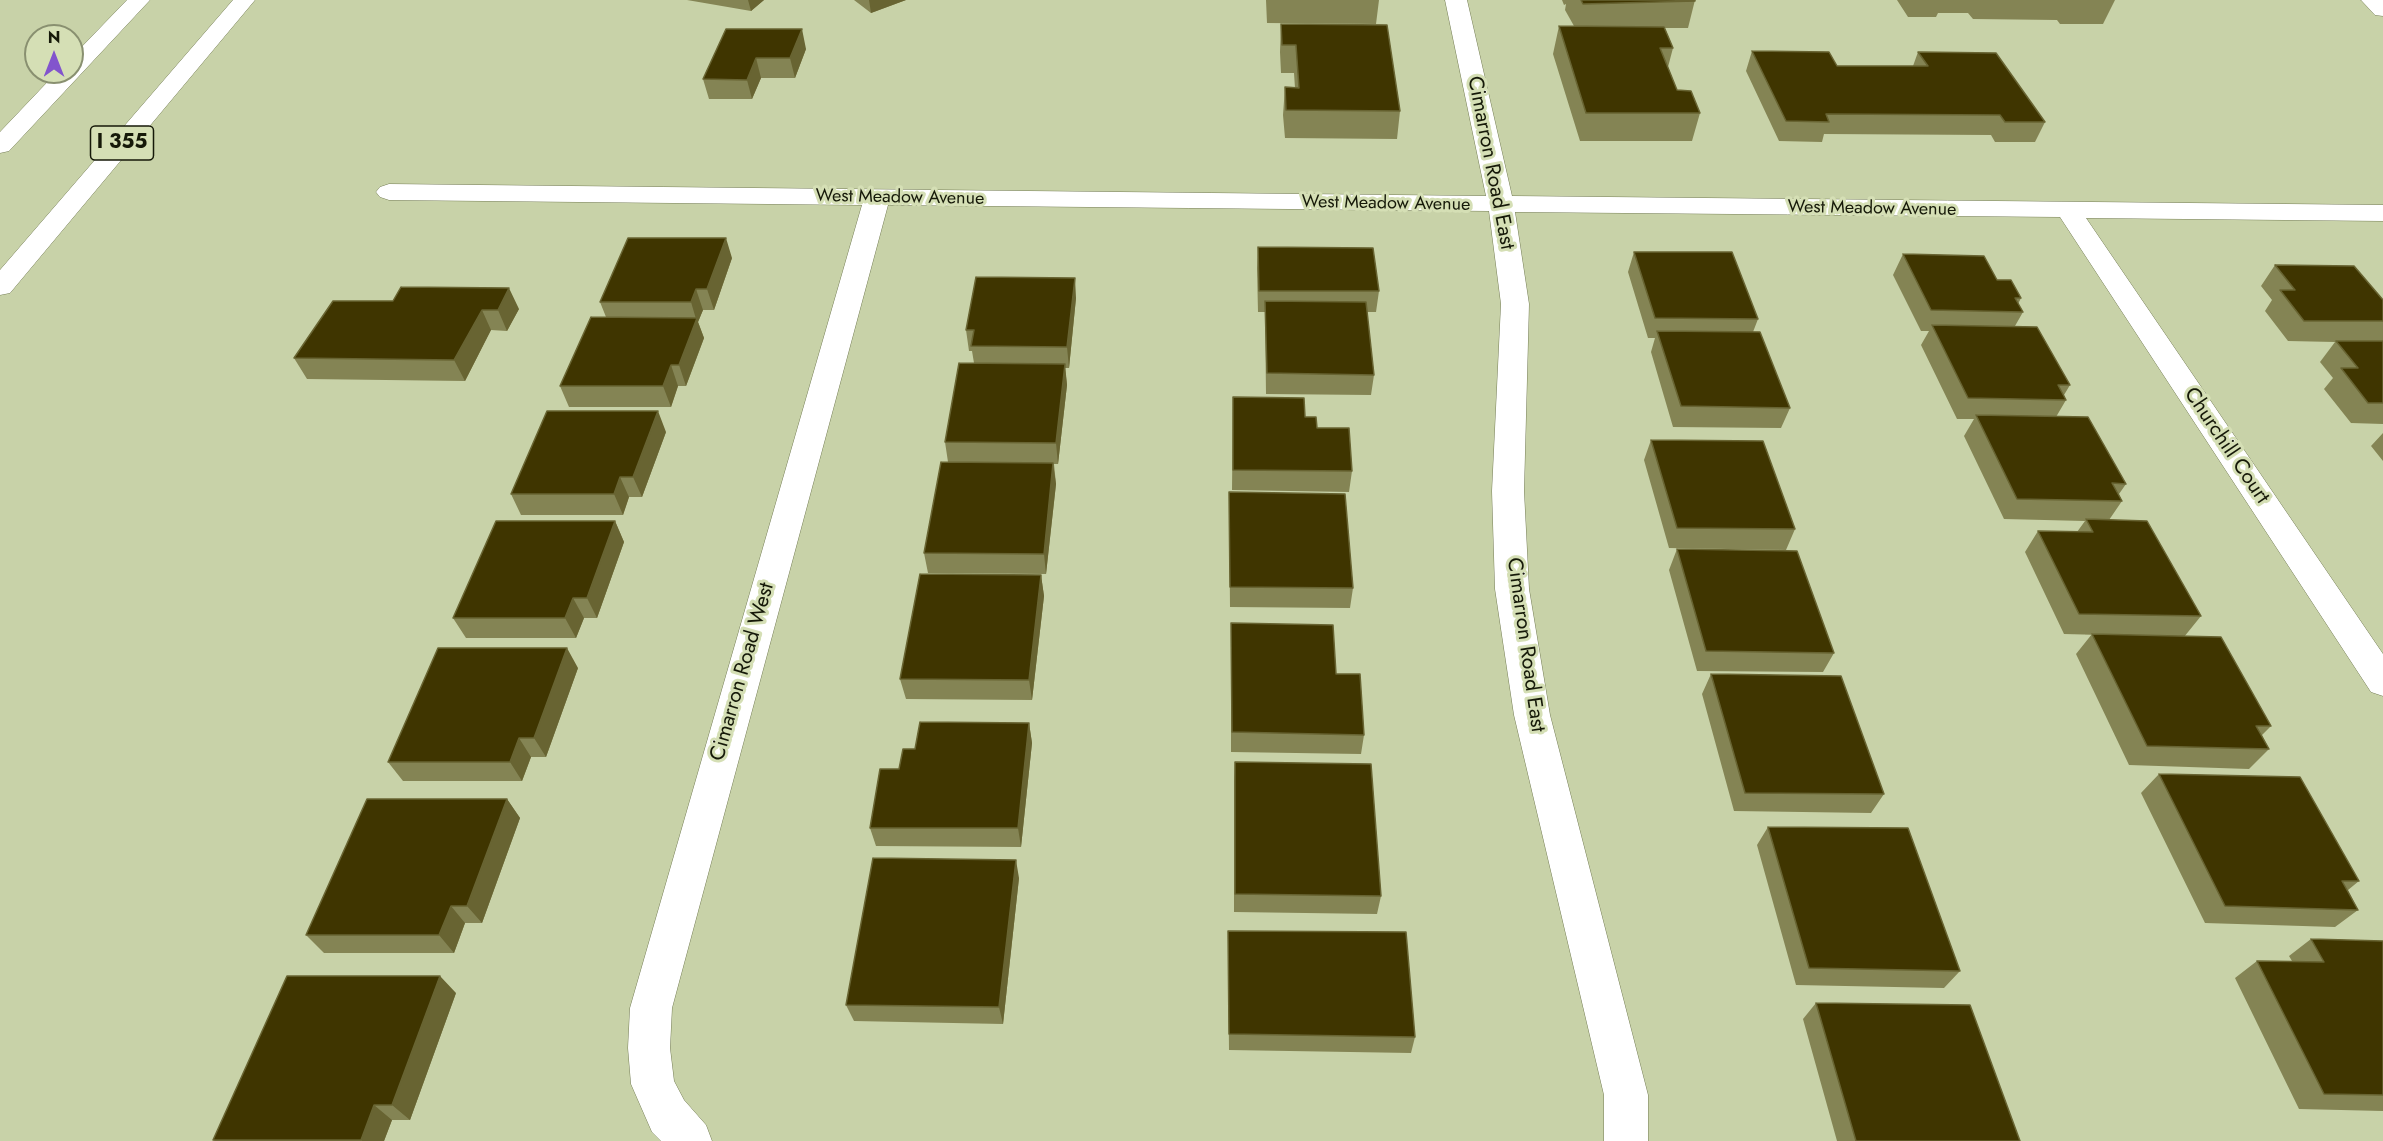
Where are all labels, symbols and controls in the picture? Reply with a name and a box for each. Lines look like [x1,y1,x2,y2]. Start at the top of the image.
north arrow [24,24,84,84]
text: N [48,26,60,49]
street label: Cimarron Road East [1461,74,1519,252]
road number: I 355 [90,126,154,160]
street label: West Meadow Avenue [815,186,985,210]
street label: West Meadow Avenue [1301,192,1471,216]
street label: West Meadow Avenue [1787,197,1957,221]
street label: Churchill Court [2178,383,2274,509]
street label: Cimarron Road East [1500,556,1550,734]
street label: Cimarron Road West [705,580,781,764]

